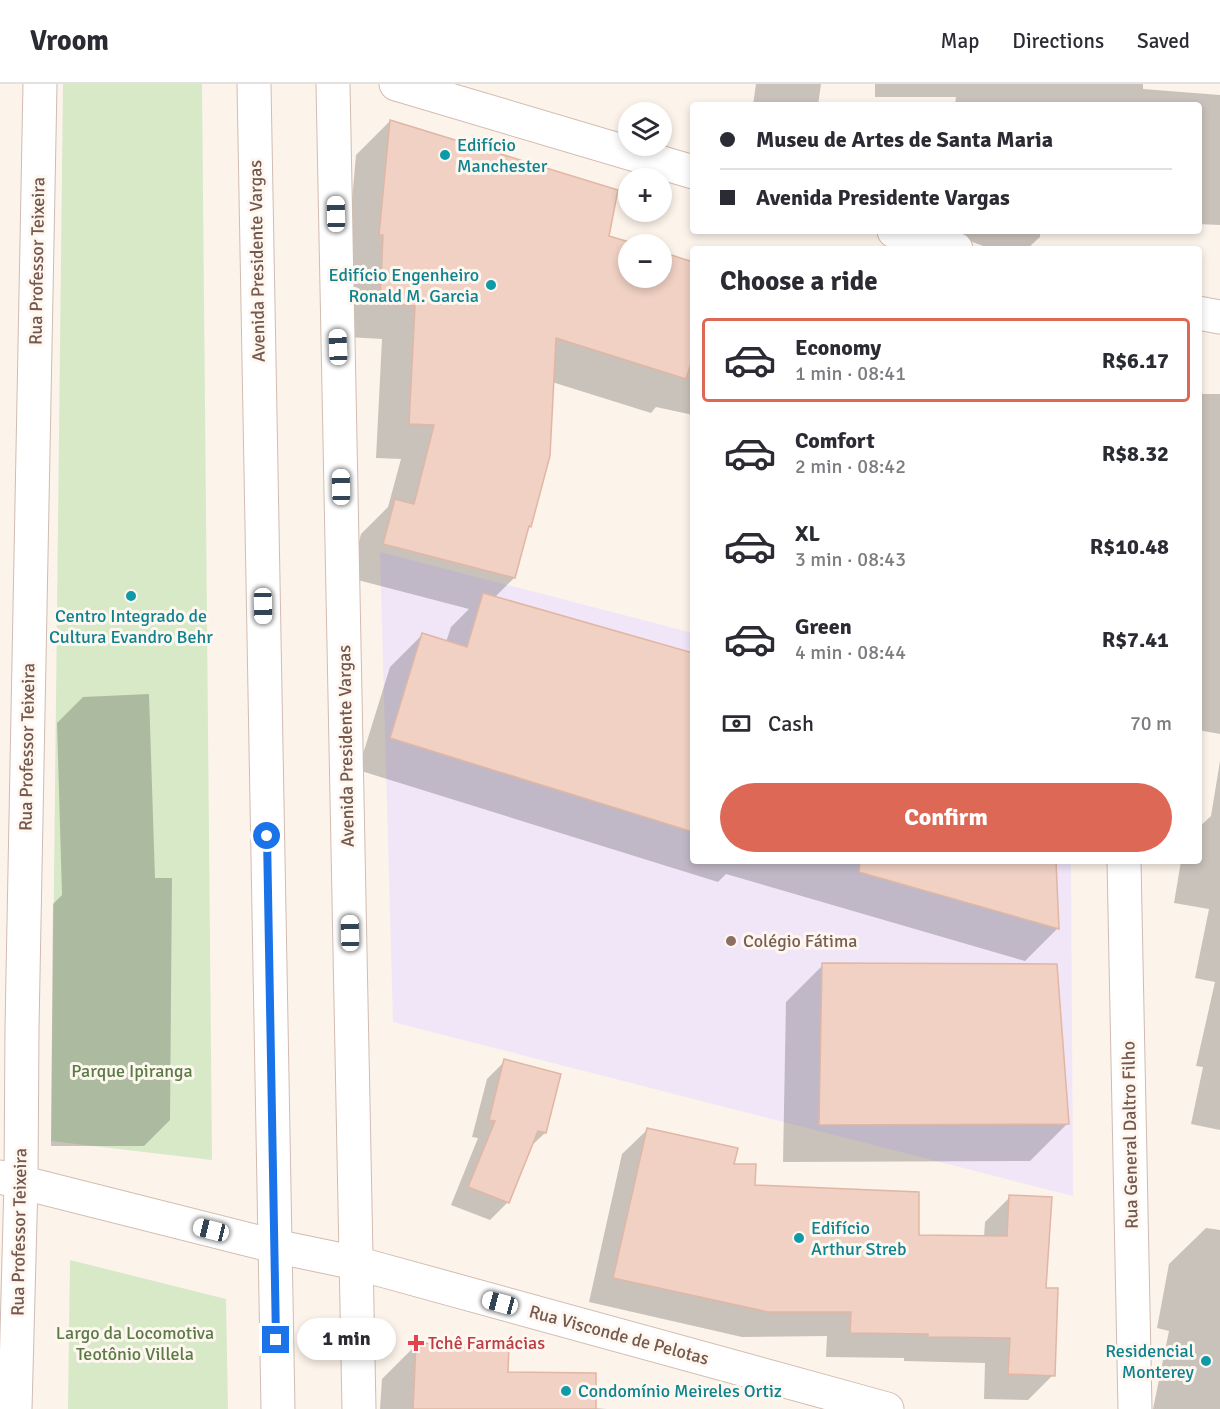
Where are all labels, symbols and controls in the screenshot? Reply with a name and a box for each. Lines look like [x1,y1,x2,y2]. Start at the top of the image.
text: Vroom [30,24,109,58]
text: Map [941,28,979,54]
text: Directions [1012,28,1104,54]
text: Saved [1137,28,1190,54]
map controls [618,102,672,288]
button: layers [618,102,672,156]
text: Museu de Artes de Santa Maria [756,126,1053,153]
place label: Edifício Manchester [457,134,548,177]
marker: Edifício Manchester [438,148,452,162]
street label: Avenida Presidente Vargas [244,160,270,362]
button: + [618,168,672,222]
street label: Rua Professor Teixeira [25,177,49,345]
text: Avenida Presidente Vargas [756,184,1010,211]
car [327,196,345,232]
button: − [618,234,672,288]
place label: Edifício Engenheiro Ronald M. Garcia [329,264,479,307]
text: Choose a ride [720,265,878,298]
marker: Edifício Engenheiro Ronald M. Garcia [484,278,498,292]
car [328,329,348,365]
icon: car [723,333,777,387]
text: Economy [795,334,881,361]
text: R$6.17 [1102,347,1169,374]
text: 1 min · 08:41 [795,361,906,386]
icon: car [723,426,777,480]
text: Comfort [795,427,875,454]
text: R$8.32 [1102,440,1169,467]
text: 2 min · 08:42 [795,454,906,479]
car [332,469,350,505]
icon: car [723,519,777,573]
text: XL [795,520,820,547]
text: R$10.48 [1090,533,1169,560]
text: 3 min · 08:43 [795,547,906,572]
car [254,588,272,624]
marker: Centro Integrado de Cultura Evandro Behr [124,589,138,603]
place label: Centro Integrado de Cultura Evandro Behr [49,605,213,648]
icon: car [723,612,777,666]
text: Green [795,613,852,640]
text: R$7.41 [1102,626,1169,653]
text: 4 min · 08:44 [795,640,906,665]
street label: Avenida Presidente Vargas [333,645,359,847]
street label: Rua Professor Teixeira [15,663,39,831]
icon: cash [720,707,753,740]
text: Cash [768,710,814,737]
text: 70 m [1130,711,1172,736]
button: Confirm [720,783,1172,852]
route start [253,822,280,849]
car [341,915,359,951]
place label: Colégio Fátima [743,930,857,952]
marker: Colégio Fátima [724,934,738,948]
street label: Rua General Daltro Filho [1117,1041,1143,1229]
park label: Parque Ipiranga [71,1060,193,1082]
street label: Rua Professor Teixeira [7,1148,31,1316]
car [191,1217,231,1243]
place label: Edifício Arthur Streb [811,1217,907,1260]
marker: Edifício Arthur Streb [792,1231,806,1245]
car [480,1290,520,1316]
street label: Rua Visconde de Pelotas [527,1300,711,1370]
callout: 1 min [297,1319,396,1361]
park label: Largo da Locomotiva Teotônio Villela [56,1322,214,1365]
route end [262,1326,289,1353]
text: 1 min [322,1326,371,1351]
place label: Tchê Farmácias [428,1332,545,1354]
marker: Tchê Farmácias [409,1336,423,1350]
place label: Residencial Monterey [1105,1340,1195,1383]
marker: Residencial Monterey [1199,1354,1213,1368]
place label: Condomínio Meireles Ortiz [578,1380,782,1402]
marker: Condomínio Meireles Ortiz [559,1384,573,1398]

